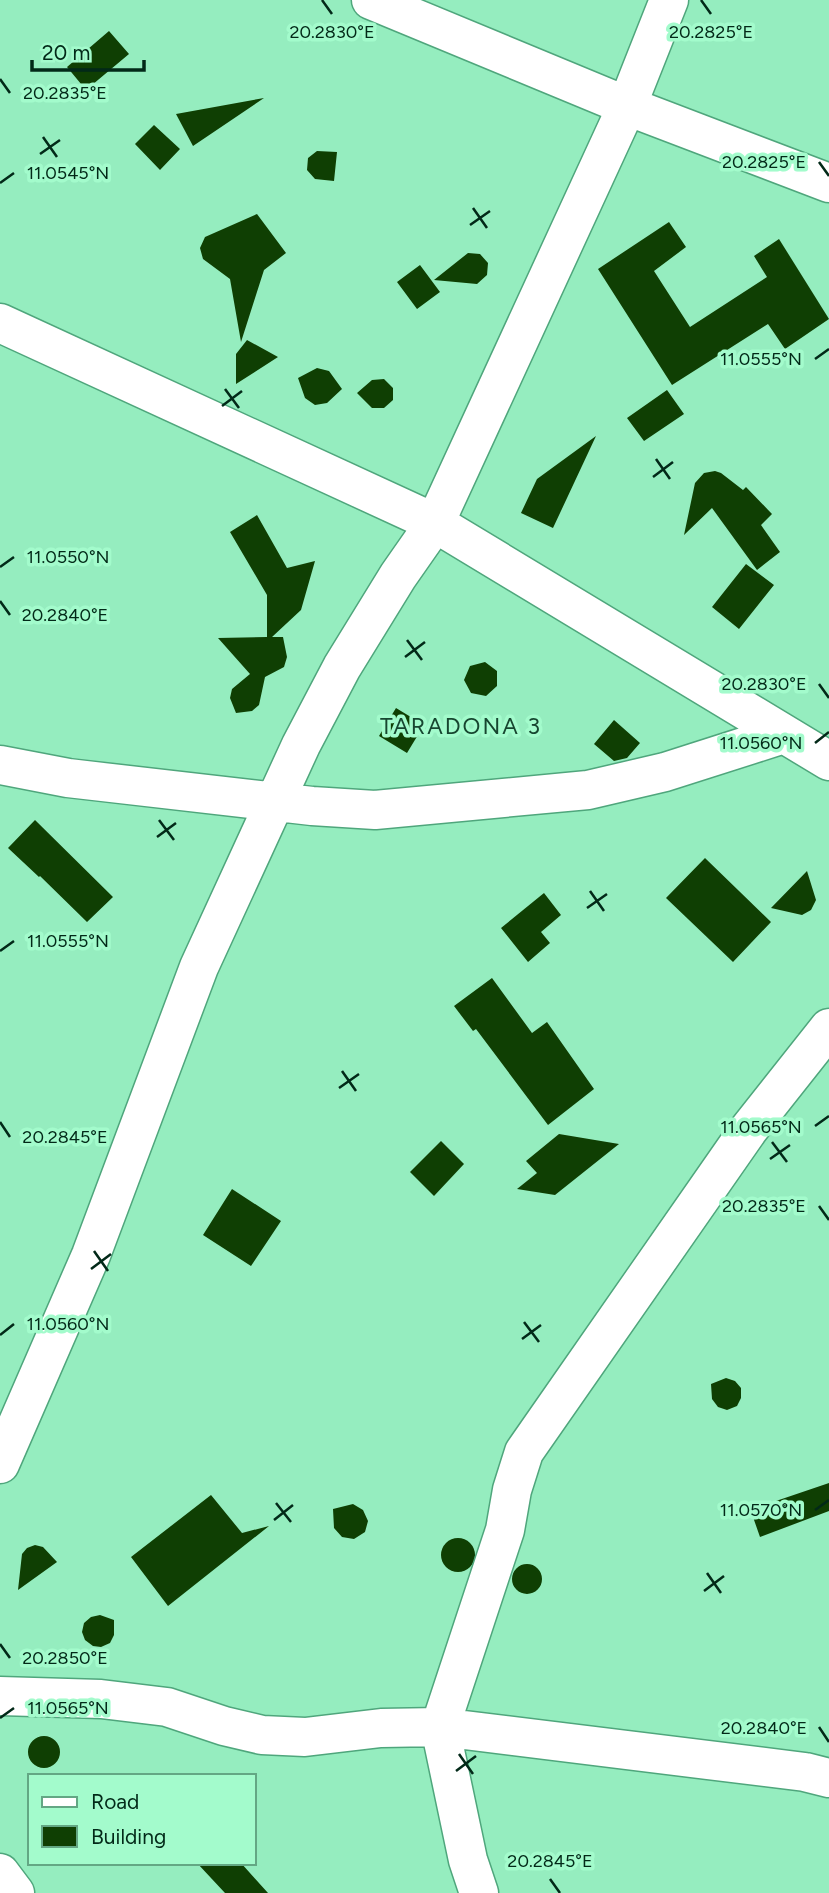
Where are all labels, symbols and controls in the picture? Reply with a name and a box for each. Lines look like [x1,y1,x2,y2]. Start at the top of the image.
text: 20.2830°E [289,21,375,43]
text: 20.2825°E [669,21,753,43]
scale bar [32,28,144,72]
text: 20 m [42,40,90,65]
text: 20.2835°E [23,82,107,104]
text: 20.2825°E [722,151,806,173]
text: 11.0545°N [27,162,109,184]
text: 11.0555°N [720,348,802,370]
text: 11.0550°N [27,546,109,568]
text: 20.2840°E [22,604,108,626]
text: 20.2830°E [721,673,807,695]
district label: TARADONA 3 [380,712,542,740]
text: 11.0560°N [720,732,802,754]
text: 11.0555°N [27,930,109,952]
text: 11.0565°N [720,1116,802,1138]
text: 20.2845°E [22,1126,108,1148]
text: 20.2835°E [722,1195,806,1217]
text: 11.0560°N [27,1313,109,1335]
text: 11.0570°N [720,1499,802,1521]
text: 20.2850°E [22,1647,108,1669]
text: 11.0565°N [27,1697,109,1719]
text: 20.2840°E [721,1717,807,1739]
legend [28,1774,256,1865]
text: Road [91,1789,139,1814]
text: Building [91,1824,166,1849]
text: 20.2845°E [507,1850,593,1872]

